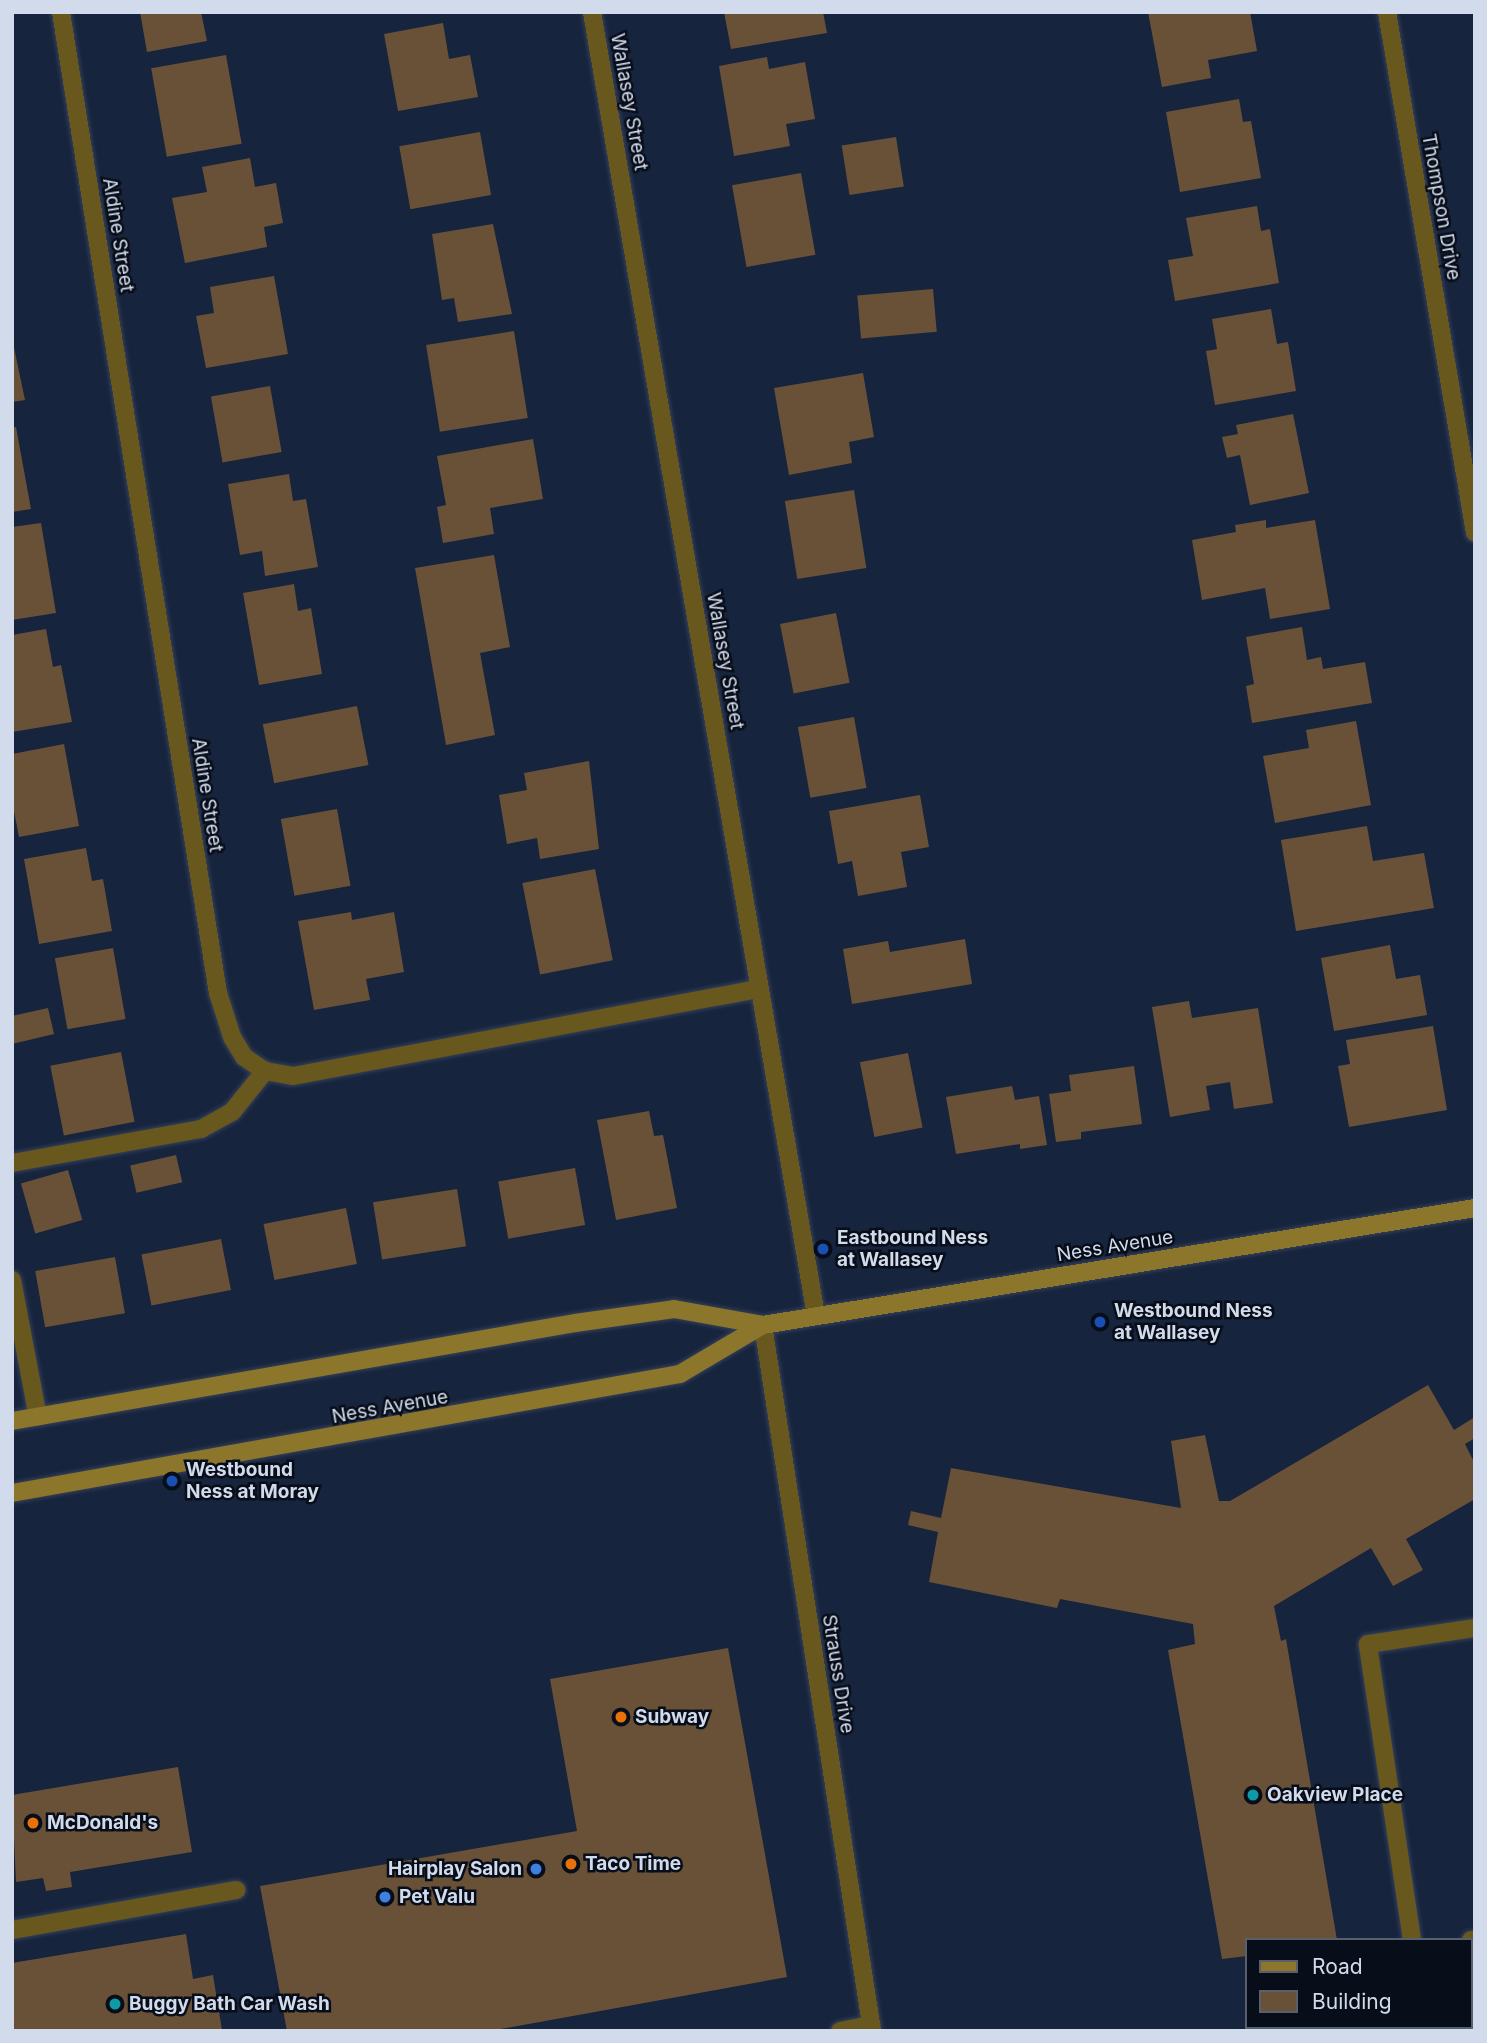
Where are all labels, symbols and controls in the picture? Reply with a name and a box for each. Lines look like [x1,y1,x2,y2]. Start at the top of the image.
street label: Wallasey Street [606,32,652,172]
street label: Thompson Drive [1417,132,1465,282]
street label: Aldine Street [98,176,138,294]
street label: Wallasey Street [702,591,748,731]
street label: Aldine Street [187,736,227,854]
street label: Ness Avenue [1055,1226,1175,1266]
place label: Eastbound Ness at Wallasey [837,1227,988,1271]
marker: Eastbound Ness at Wallasey [815,1241,831,1257]
place label: Westbound Ness at Wallasey [1114,1300,1273,1344]
marker: Westbound Ness at Wallasey [1092,1314,1108,1330]
street label: Ness Avenue [330,1386,450,1428]
place label: Westbound Ness at Moray [186,1459,319,1503]
marker: Westbound Ness at Moray [164,1473,180,1489]
street label: Strauss Drive [817,1613,859,1735]
place label: Subway [635,1706,709,1728]
marker: Subway [613,1709,629,1725]
place label: Oakview Place [1267,1784,1403,1806]
marker: Oakview Place [1245,1787,1261,1803]
place label: McDonald's [47,1812,158,1834]
marker: McDonald's [25,1815,41,1831]
place label: Taco Time [585,1853,681,1875]
marker: Taco Time [563,1856,579,1872]
place label: Hairplay Salon [388,1858,522,1880]
marker: Hairplay Salon [528,1861,544,1877]
place label: Pet Valu [399,1886,475,1908]
marker: Pet Valu [377,1889,393,1905]
legend [1246,1938,1473,2029]
text: Road [1312,1954,1363,1979]
text: Building [1312,1989,1392,2014]
place label: Buggy Bath Car Wash [129,1993,330,2015]
marker: Buggy Bath Car Wash [107,1996,123,2012]

